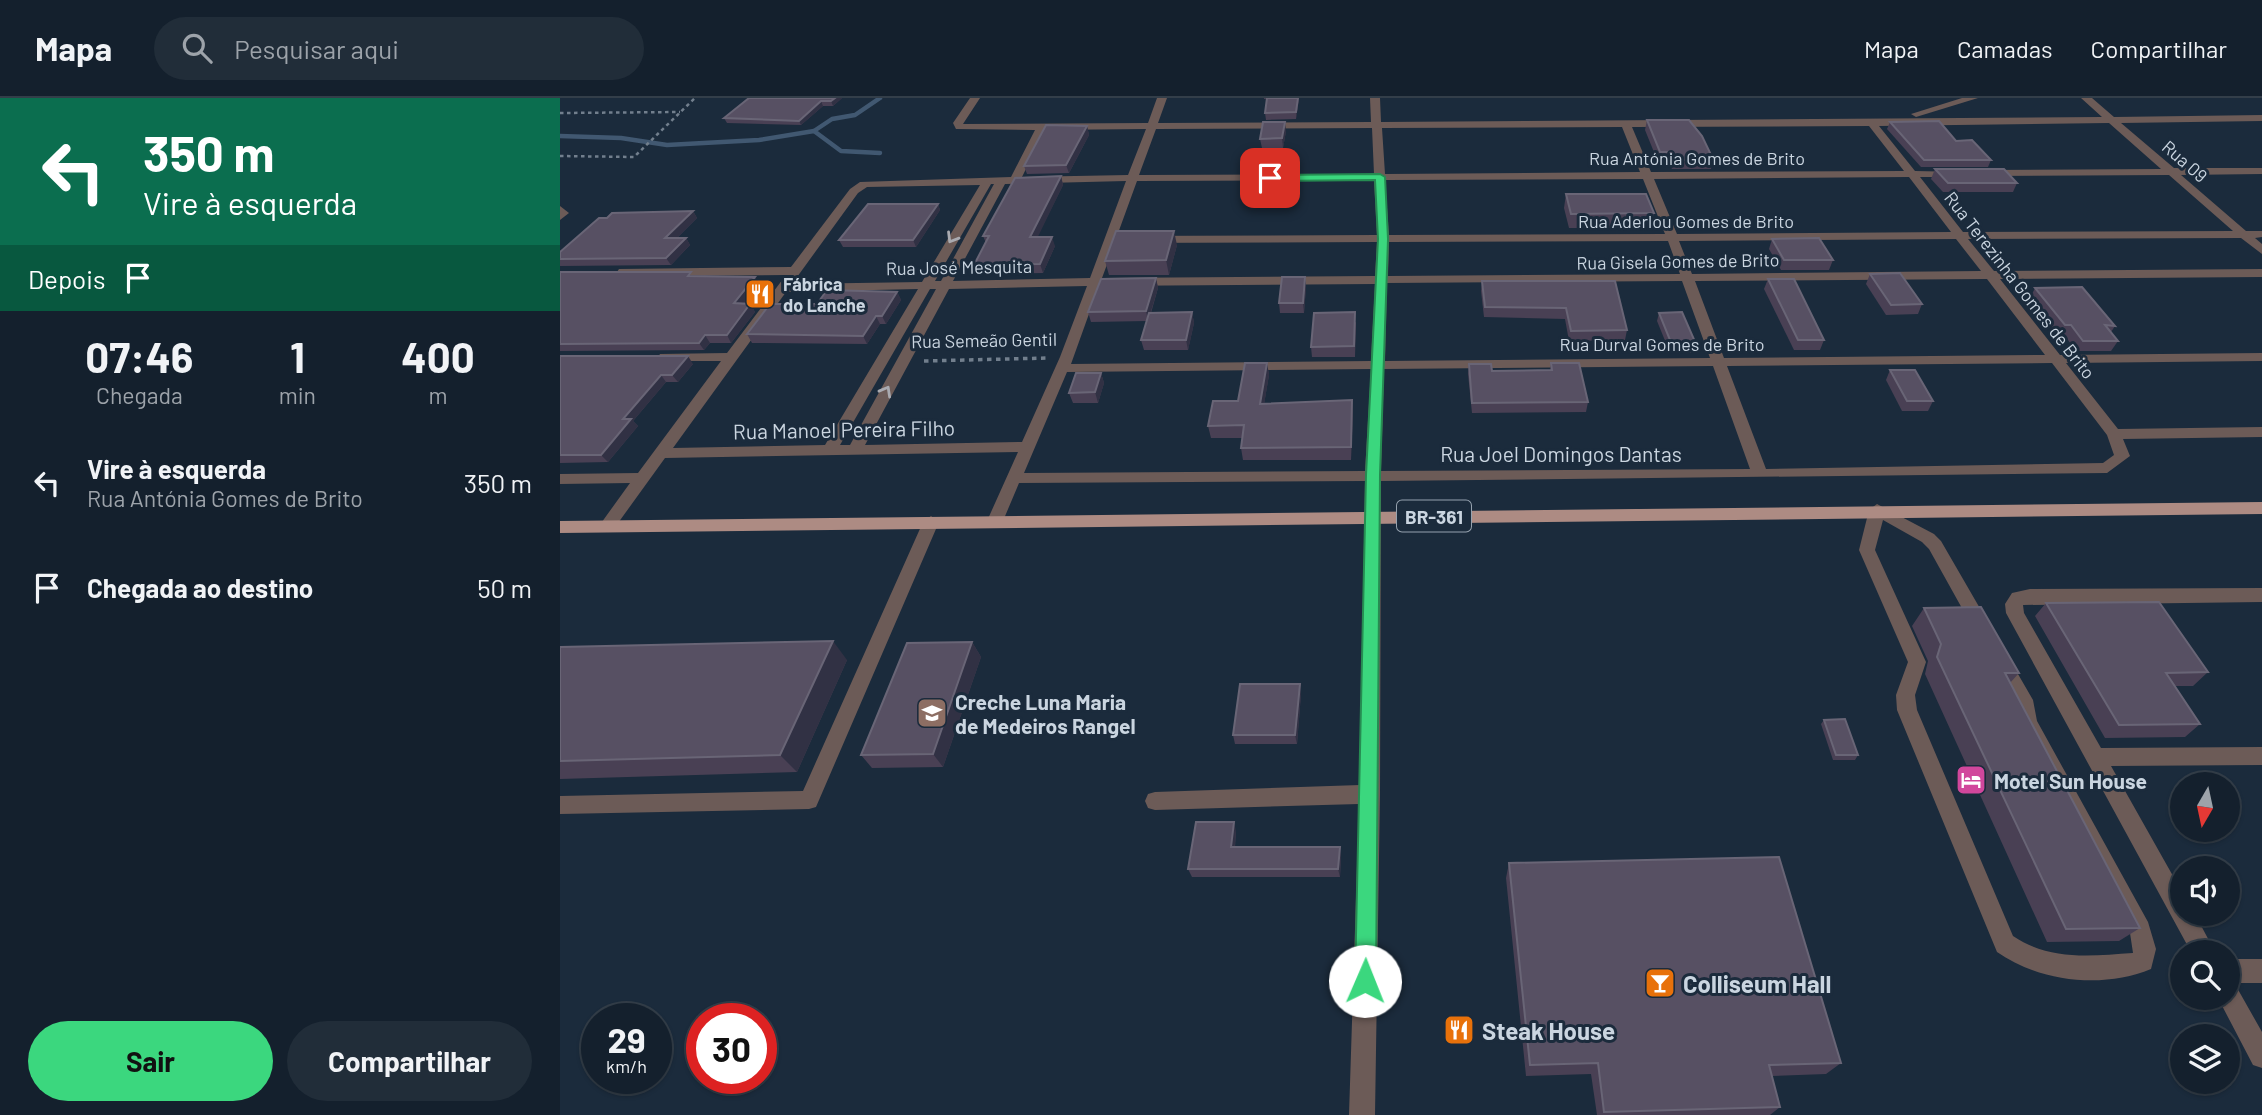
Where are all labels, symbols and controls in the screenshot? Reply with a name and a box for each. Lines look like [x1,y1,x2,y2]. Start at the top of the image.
search box [154,17,644,80]
text: Mapa [35,28,112,68]
icon: search [178,29,216,67]
text: Pesquisar aqui [234,33,399,64]
text: Mapa [1864,34,1919,63]
text: Camadas [1957,34,2053,63]
text: Compartilhar [2091,34,2227,63]
text: 350 m [143,123,275,182]
icon: left [28,126,119,217]
street label: Rua 09 [2158,135,2212,187]
street label: Rua Antónia Gomes de Brito [1589,147,1805,169]
pin [1240,148,1300,208]
icon: arrive [1251,159,1289,197]
text: Vire à esquerda [143,183,357,221]
street label: Rua Terezinha Gomes de Brito [1940,187,2100,383]
street label: Rua Aderlou Gomes de Brito [1578,210,1794,232]
one-way arrow [948,230,961,243]
street label: Rua Gisela Gomes de Brito [1576,248,1780,274]
street label: Rua José Mesquita [886,255,1032,279]
icon: arrive [119,259,157,297]
text: Depois [28,263,105,294]
place label: Fábrica do Lanche [783,273,866,316]
restaurant icon: Fábrica do Lanche [743,277,777,311]
street label: Rua Semeão Gentil [911,328,1057,352]
text: 07:46 [85,331,193,381]
text: 1 [290,331,305,381]
text: 400 [401,331,475,381]
street label: Rua Durval Gomes de Brito [1559,333,1765,355]
text: Chegada [96,381,183,409]
text: min [279,381,316,409]
text: m [428,381,448,409]
one-way arrow [878,386,891,398]
street label: Rua Manoel Pereira Filho [733,415,955,443]
street label: Rua Joel Domingos Dantas [1440,441,1682,466]
text: Vire à esquerda [87,453,266,484]
icon: left [28,464,66,502]
text: 350 m [464,467,532,498]
text: Rua Antónia Gomes de Brito [87,484,363,512]
road number: BR-361 [1397,500,1471,532]
icon: arrive [28,569,66,607]
text: Chegada ao destino [87,572,313,603]
text: 50 m [477,572,532,603]
place label: Creche Luna Maria de Medeiros Rangel [955,689,1136,738]
school or university icon: Creche Luna Maria de Medeiros Rangel [915,696,949,730]
hotel icon: Motel Sun House [1954,763,1988,797]
place label: Motel Sun House [1994,768,2147,793]
north arrow [2170,772,2240,842]
map controls [2170,772,2240,1094]
button: sound [2170,856,2240,926]
button: search [2170,940,2240,1010]
position arrow [1328,944,1402,1018]
bar icon: Colliseum Hall [1643,966,1677,1000]
place label: Colliseum Hall [1683,969,1831,998]
speed limit sign: 30 [686,1003,777,1094]
restaurant icon: Steak House [1442,1013,1476,1047]
place label: Steak House [1482,1016,1615,1045]
text: 29 [607,1018,646,1060]
button: Sair [28,1021,273,1101]
button: Compartilhar [287,1021,532,1101]
button: layers [2170,1024,2240,1094]
text: km/h [606,1055,647,1077]

